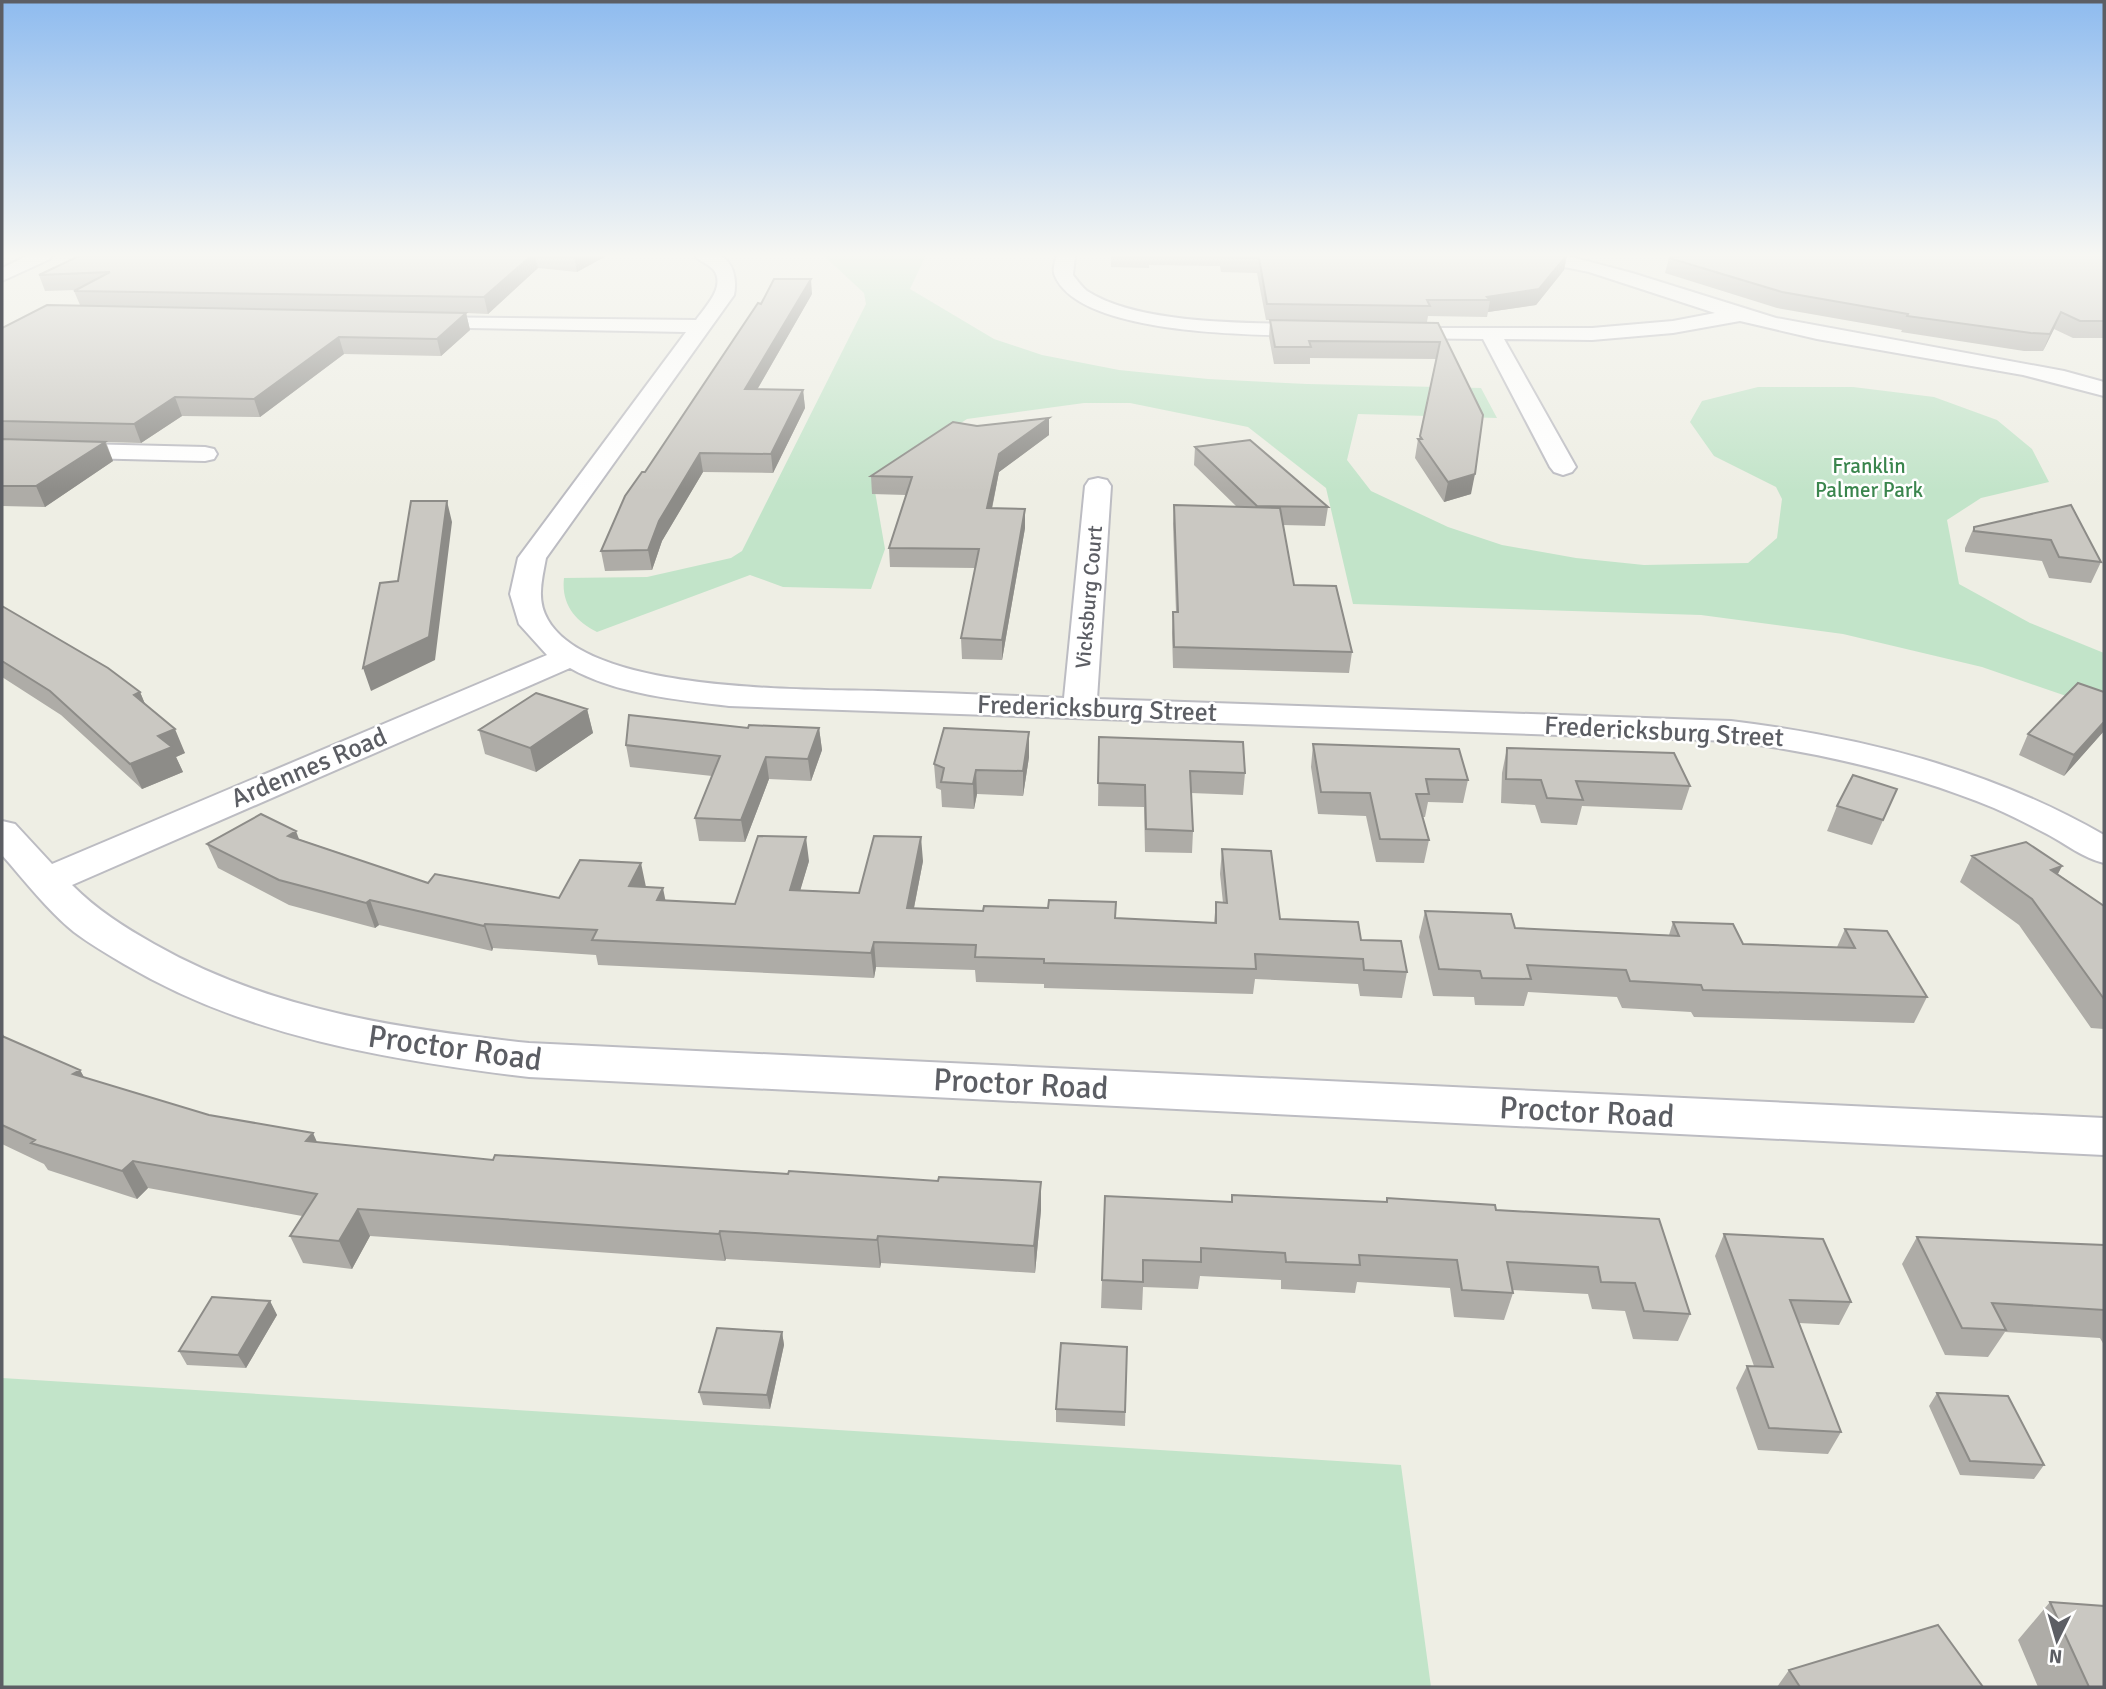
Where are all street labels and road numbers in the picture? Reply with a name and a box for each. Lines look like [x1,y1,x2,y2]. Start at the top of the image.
street label: Vicksburg Court [1070,524,1108,670]
street label: Fredericksburg Street [976,689,1218,729]
street label: Fredericksburg Street [1543,710,1785,754]
street label: Ardennes Road [226,721,392,815]
street label: Proctor Road [365,1016,545,1080]
street label: Proctor Road [932,1060,1110,1108]
street label: Proctor Road [1498,1088,1676,1136]

